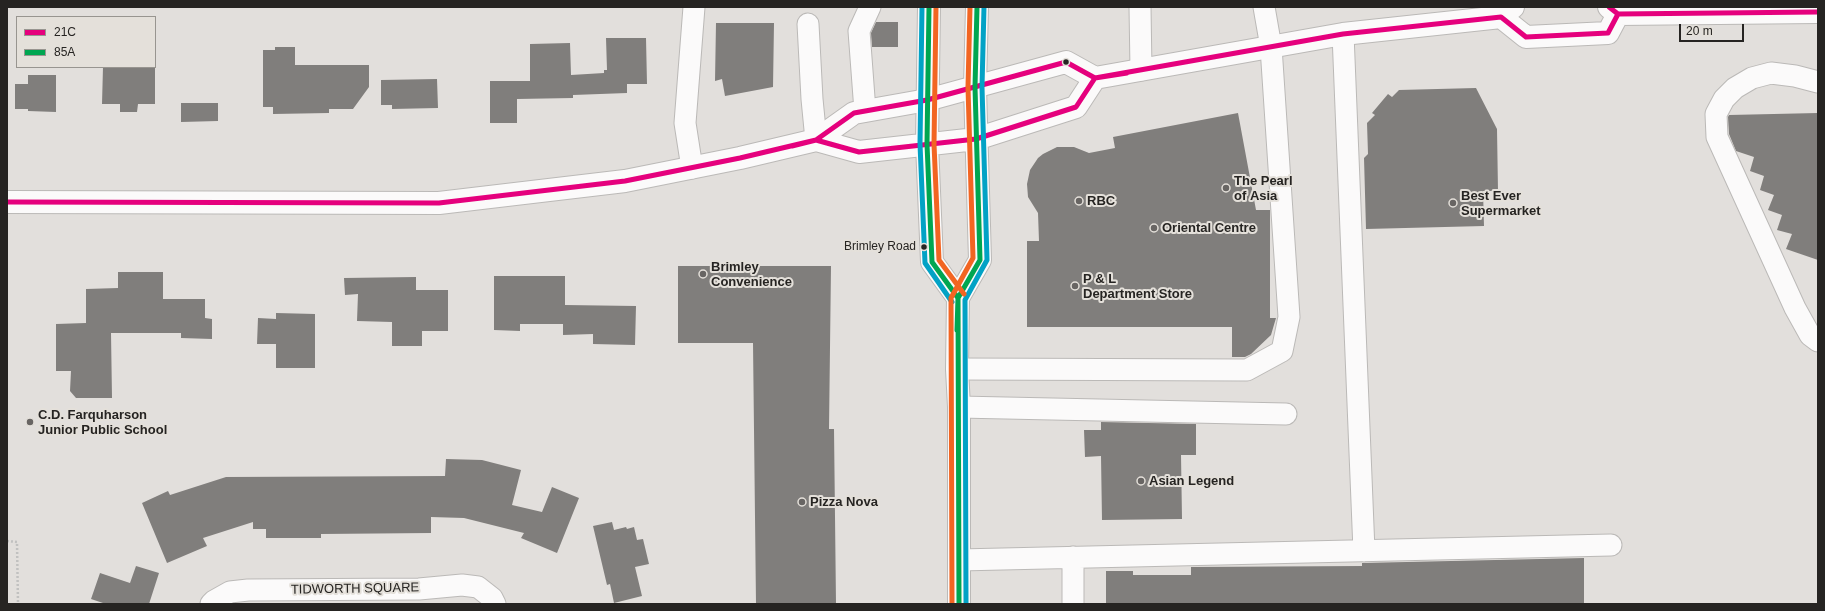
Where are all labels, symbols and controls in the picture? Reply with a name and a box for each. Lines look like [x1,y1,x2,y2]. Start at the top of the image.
legend [16,16,156,68]
scale bar [1681,16,1746,42]
text: 20 m [1686,24,1713,38]
text: 21C [54,25,76,39]
text: 85A [54,45,75,59]
unlabelled marker [1061,57,1071,67]
place label: The Pearl of Asia [1234,173,1293,204]
marker: The Pearl of Asia [1221,183,1231,193]
place label: Best Ever Supermarket [1461,188,1540,219]
place label: RBC [1087,193,1115,209]
marker: RBC [1074,196,1084,206]
marker: Best Ever Supermarket [1448,198,1458,208]
place label: Oriental Centre [1162,220,1256,236]
marker: Oriental Centre [1149,223,1159,233]
place label: Brimley Road [844,240,916,254]
marker: Brimley Road [919,242,929,252]
place label: Brimley Convenience [711,259,792,290]
marker: Brimley Convenience [698,269,708,279]
place label: P & L Department Store [1083,271,1192,302]
marker: P & L Department Store [1070,281,1080,291]
place label: C.D. Farquharson Junior Public School [38,407,167,438]
marker: C.D. Farquharson Junior Public School [25,417,35,427]
place label: Asian Legend [1149,473,1234,489]
marker: Asian Legend [1136,476,1146,486]
place label: Pizza Nova [810,494,878,510]
marker: Pizza Nova [797,497,807,507]
street label: TIDWORTH SQUARE [291,580,419,598]

